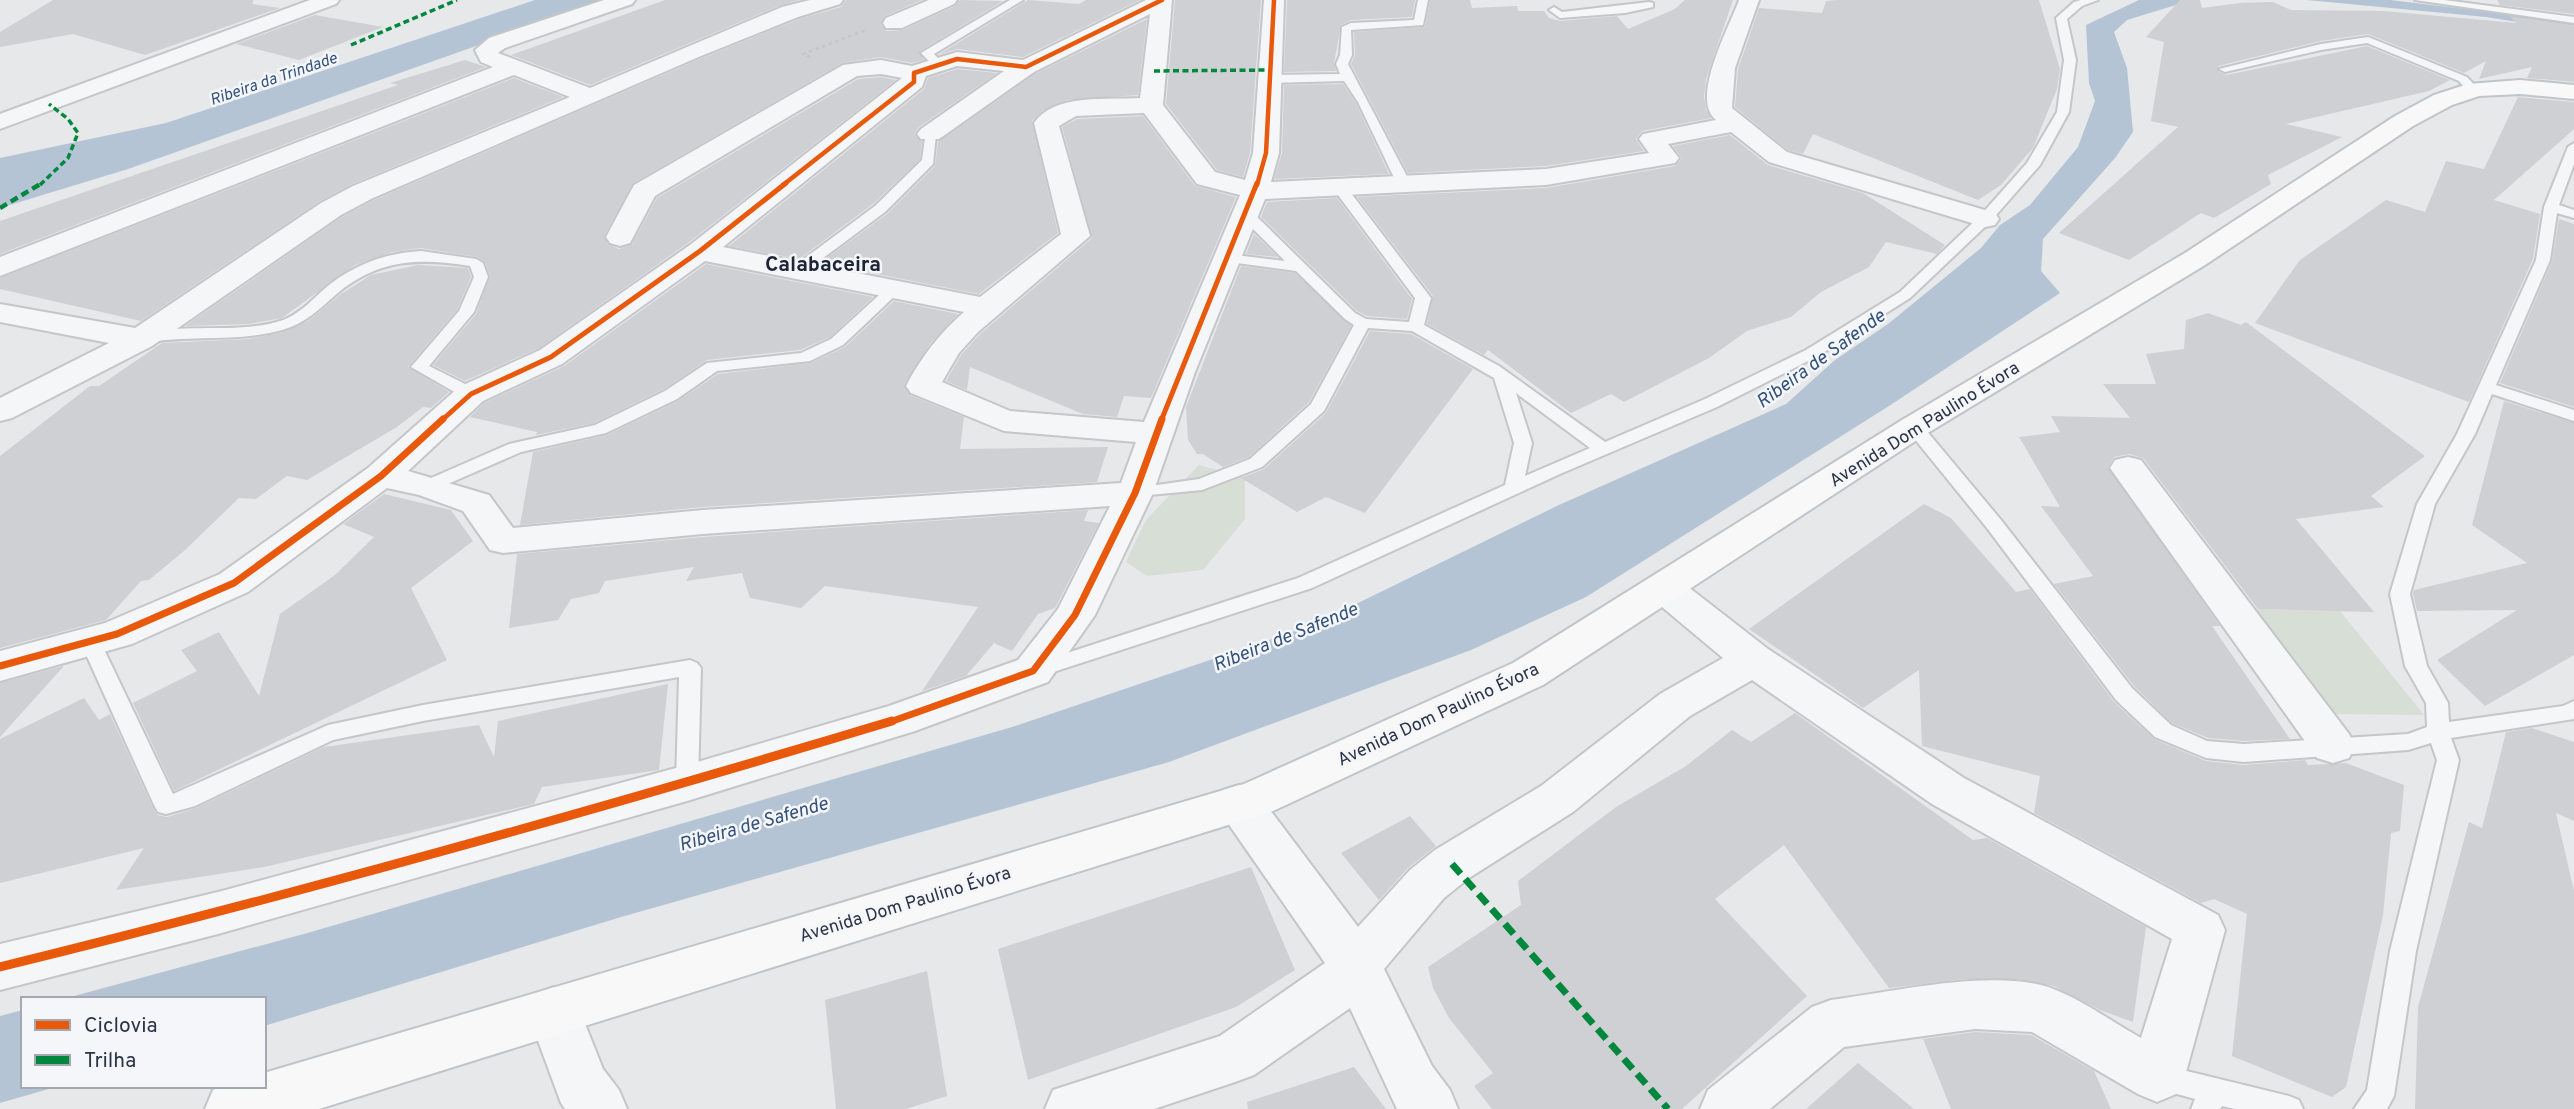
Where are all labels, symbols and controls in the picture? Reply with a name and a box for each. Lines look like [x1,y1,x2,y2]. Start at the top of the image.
water label: Ribeira da Trindade [207,48,341,111]
district label: Calabaceira [765,252,881,279]
water label: Ribeira de Safende [1752,305,1891,415]
street label: Avenida Dom Paulino Évora [1824,356,2024,493]
water label: Ribeira de Safende [1210,598,1362,678]
street label: Avenida Dom Paulino Évora [1333,657,1543,772]
water label: Ribeira de Safende [676,792,831,858]
street label: Avenida Dom Paulino Évora [796,860,1014,949]
legend [21,997,266,1088]
text: Ciclovia [84,1013,158,1040]
text: Trilha [84,1048,136,1075]

